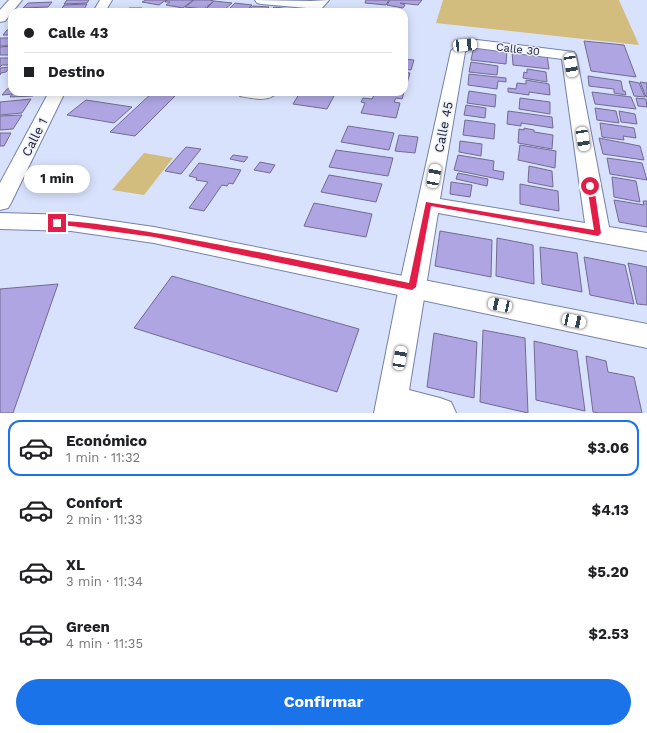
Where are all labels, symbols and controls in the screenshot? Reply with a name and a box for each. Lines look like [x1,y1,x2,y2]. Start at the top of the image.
text: Calle 43 [48,24,108,42]
car [453,38,477,52]
street label: Calle 30 [495,40,541,59]
car [563,52,579,78]
text: Destino [48,63,105,81]
street label: Calle 45 [431,100,456,154]
street label: Calle 1 [18,116,50,159]
car [575,126,591,152]
car [426,163,442,189]
callout: 1 min [24,165,90,193]
text: 1 min [40,171,74,186]
route start [581,177,599,195]
route end [48,214,66,232]
car [487,297,513,313]
car [561,313,587,329]
car [392,345,408,371]
icon: car [18,430,54,466]
text: Económico [66,432,147,450]
text: $3.06 [587,439,629,457]
text: 1 min · 11:32 [66,450,140,465]
icon: car [18,492,54,528]
text: Confort [66,494,122,512]
text: $4.13 [592,501,629,519]
text: 2 min · 11:33 [66,512,143,527]
icon: car [18,554,54,590]
text: XL [66,556,85,574]
text: $5.20 [588,563,629,581]
text: 3 min · 11:34 [66,574,143,589]
icon: car [18,616,54,652]
text: Green [66,618,110,636]
text: $2.53 [588,625,629,643]
text: 4 min · 11:35 [66,636,143,651]
button: Confirmar [16,679,631,725]

